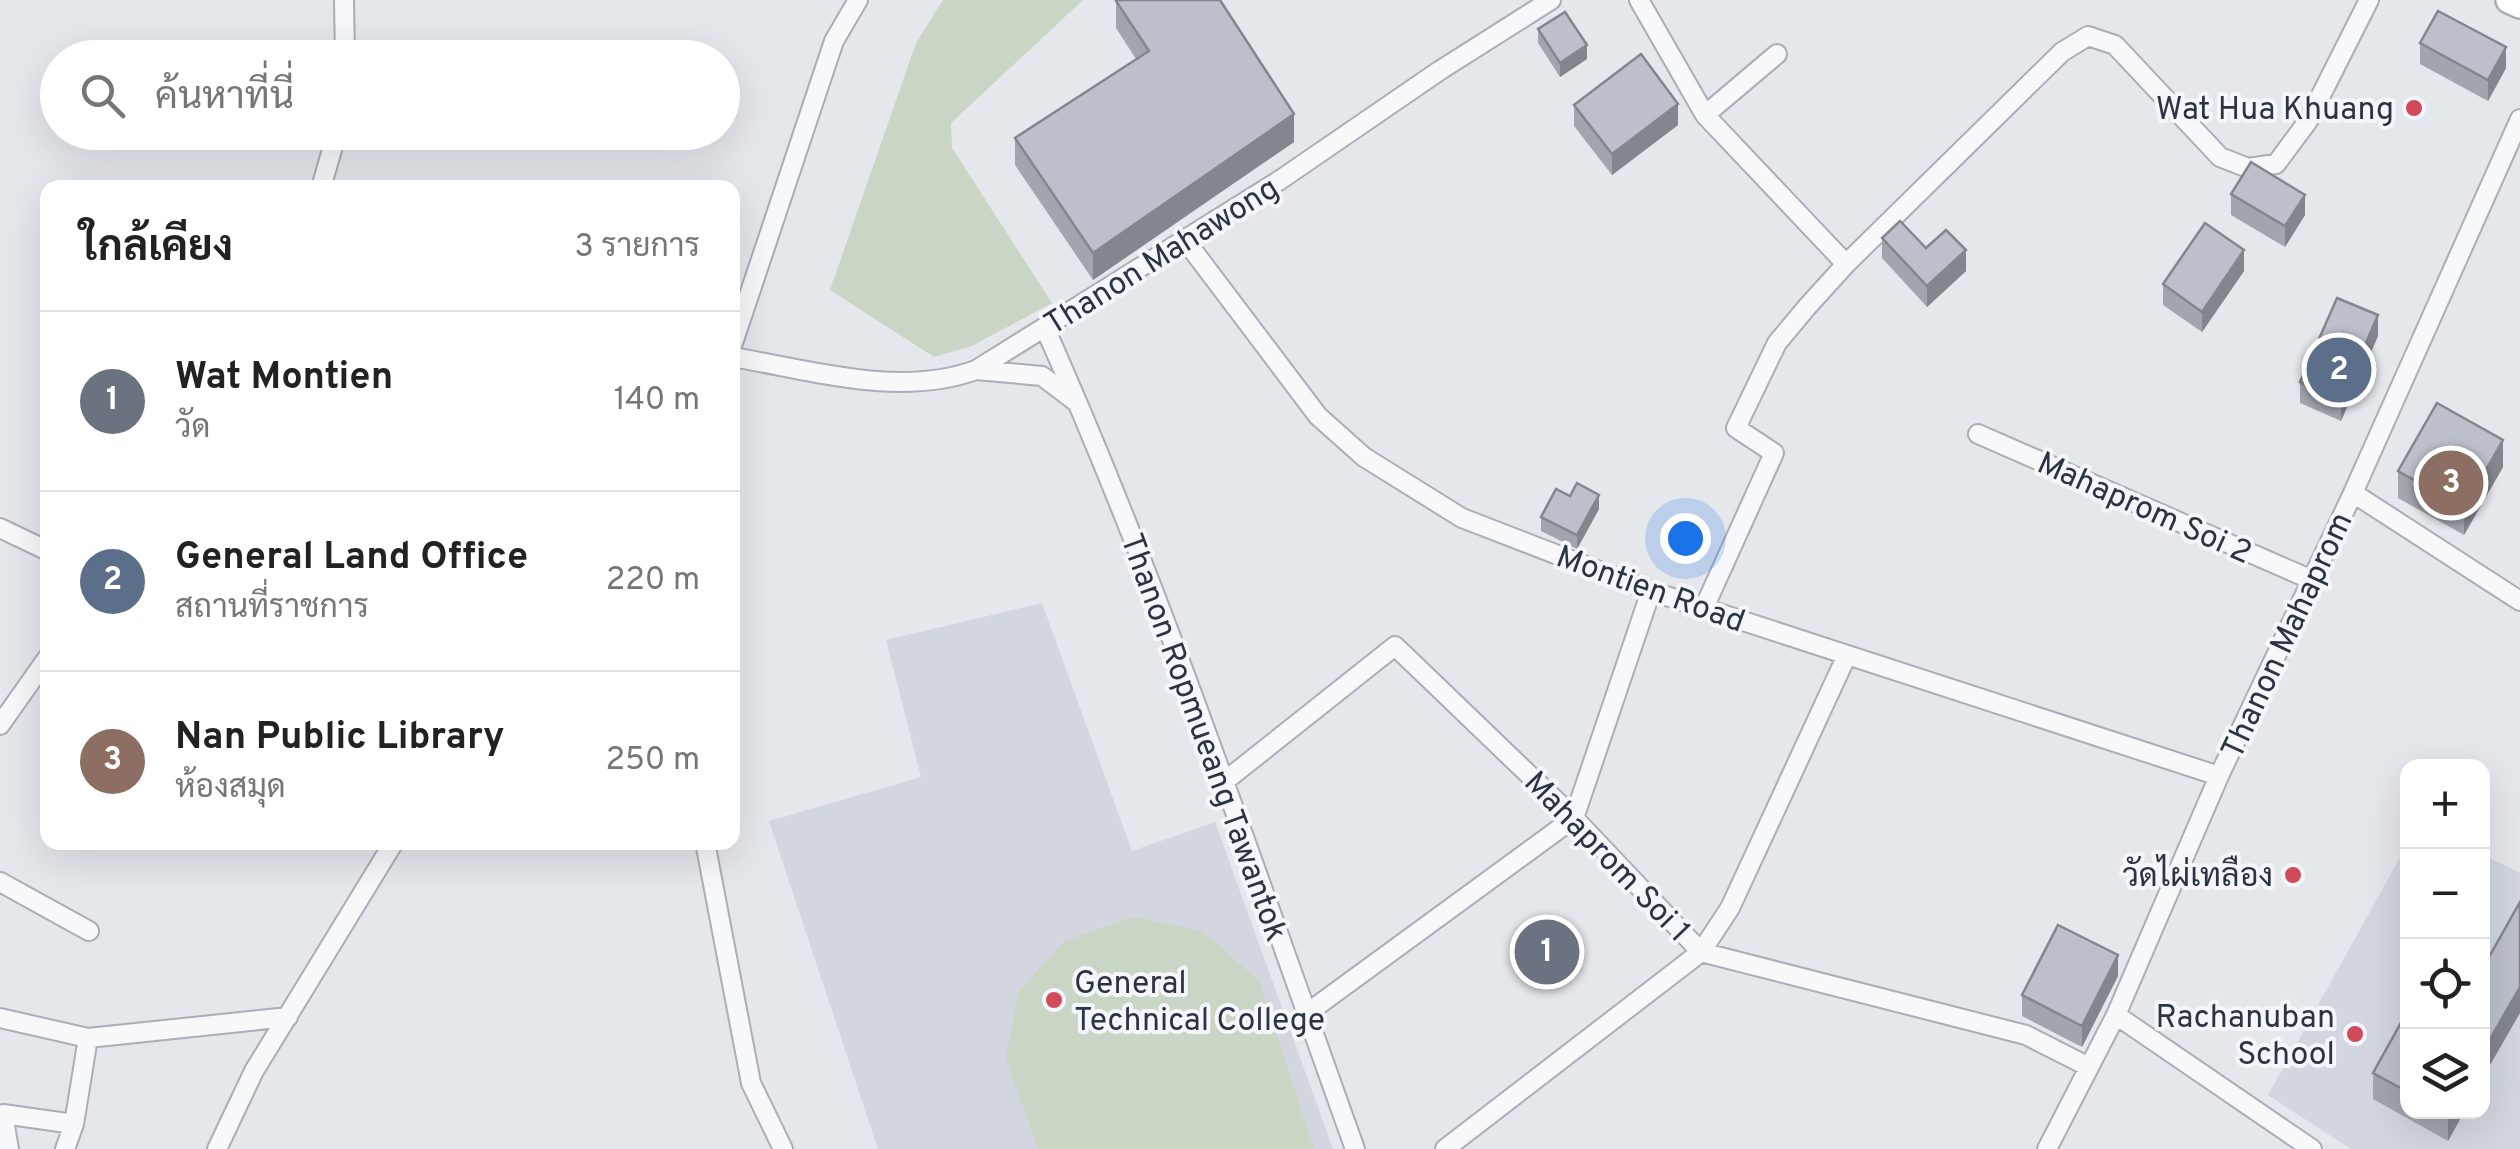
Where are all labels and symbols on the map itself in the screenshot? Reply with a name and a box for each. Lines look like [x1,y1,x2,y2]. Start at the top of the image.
place label: Wat Hua Khuang [2156,91,2394,131]
marker: Wat Hua Khuang [2403,97,2425,119]
street label: Thanon Mahawong [1038,169,1287,346]
pin: 2 [2306,332,2372,408]
street label: Mahaprom Soi 2 [2030,445,2257,575]
pin: 3 [2418,446,2484,520]
street label: Thanon Mahaprom [2214,507,2363,766]
your location [1660,513,1711,564]
street label: Thanon Ropmueang Tawantok [1110,529,1295,947]
street label: Montien Road [1550,538,1750,643]
street label: Mahaprom Soi 1 [1514,764,1698,952]
place label: วัดไผ่เทลือง [2122,854,2273,898]
marker: วัดไผ่เทลือง [2282,864,2304,886]
pin: 1 [1514,914,1580,990]
place label: General Technical College [1074,965,1325,1042]
marker: General Technical College [1043,989,1065,1011]
place label: Rachanuban School [2156,999,2335,1076]
marker: Rachanuban School [2344,1023,2366,1045]

